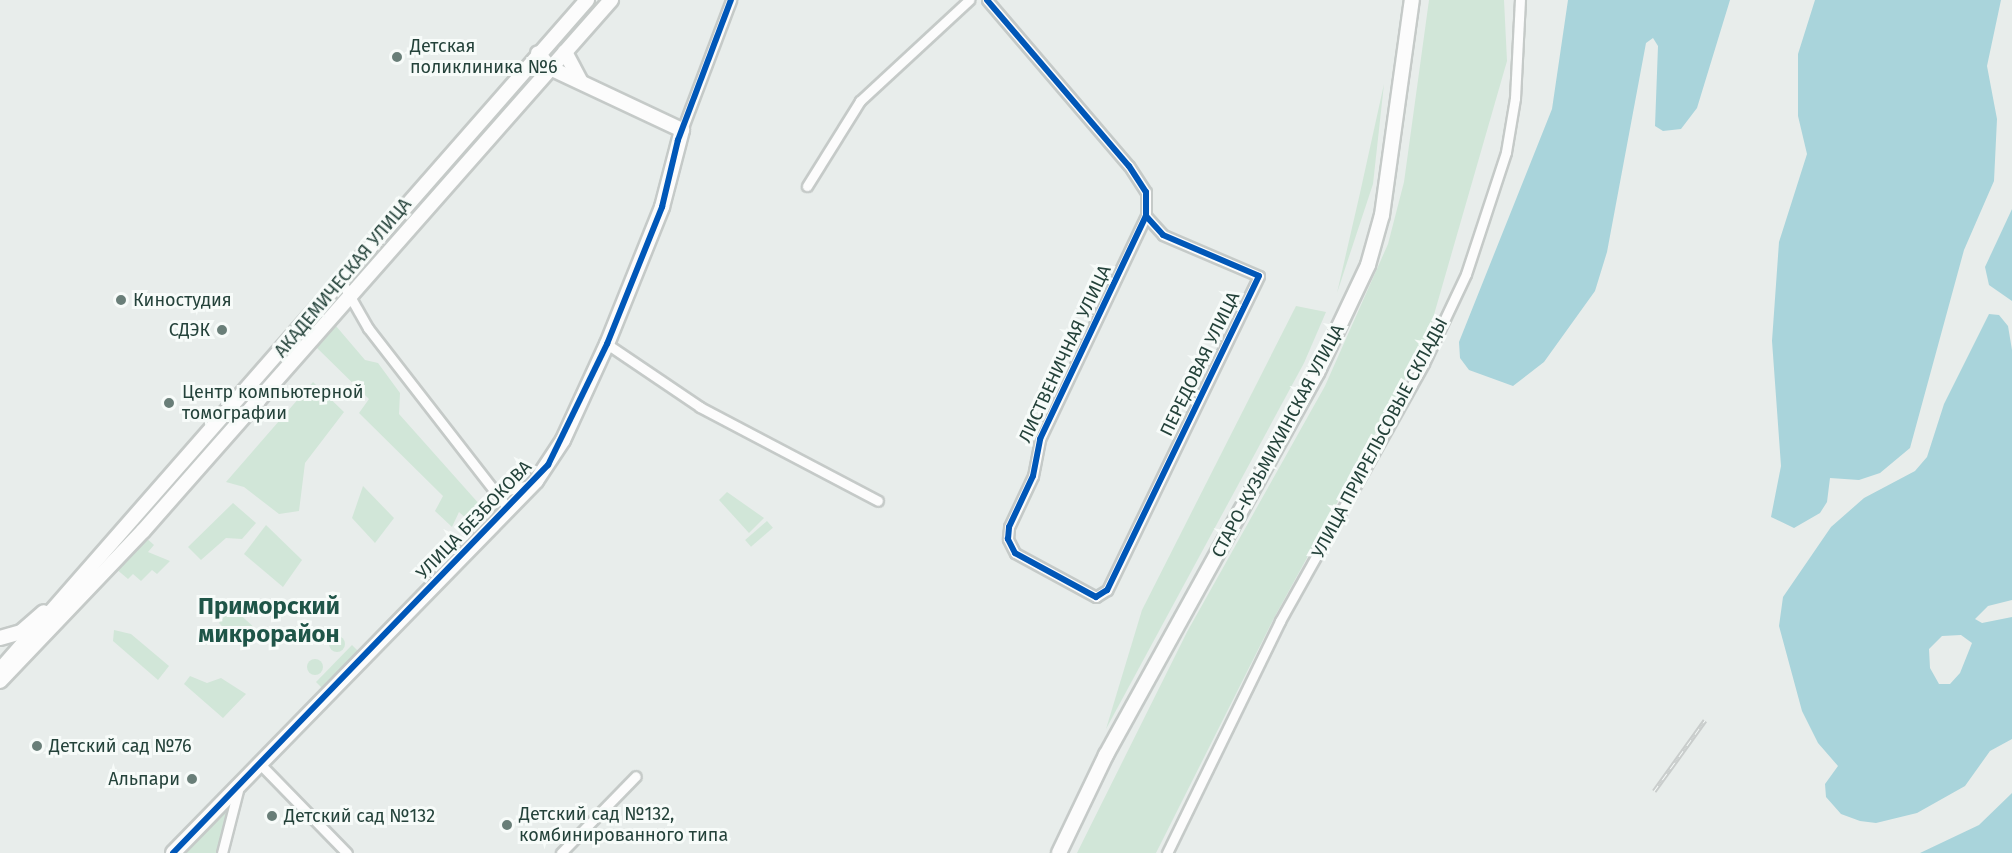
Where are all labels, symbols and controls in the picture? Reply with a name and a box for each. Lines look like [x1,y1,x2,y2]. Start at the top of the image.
place label: Детская поликлиника №6 [410,36,558,78]
marker: Детская поликлиника №6 [388,48,406,66]
street label: АКАДЕМИЧЕСКАЯ УЛИЦА [270,194,416,362]
street label: ЛИСТВЕНИЧНАЯ УЛИЦА [1014,262,1116,446]
street label: ПЕРЕДОВАЯ УЛИЦА [1156,288,1244,440]
place label: Киностудия [133,289,232,311]
marker: Киностудия [114,293,128,307]
street label: УЛИЦА ПРИРЕЛЬСОВЫЕ СКЛАДЫ [1307,314,1453,562]
place label: СДЭК [169,319,210,341]
street label: СТАРО-КУЗЬМИХИНСКАЯ УЛИЦА [1207,321,1349,561]
marker: СДЭК [215,323,229,337]
place label: Центр компьютерной томографии [182,382,364,424]
marker: Центр компьютерной томографии [160,394,178,412]
street label: УЛИЦА БЕЗБОКОВА [412,456,536,584]
district label: Приморский микрорайон [198,593,340,649]
place label: Детский сад №76 [49,735,192,757]
marker: Детский сад №76 [30,739,44,753]
place label: Альпари [108,768,180,790]
marker: Альпари [185,772,199,786]
place label: Детский сад №132, комбинированного типа [519,804,728,846]
place label: Детский сад №132 [284,805,435,827]
marker: Детский сад №132 [265,809,279,823]
marker: Детский сад №132, комбинированного типа [500,818,514,832]

